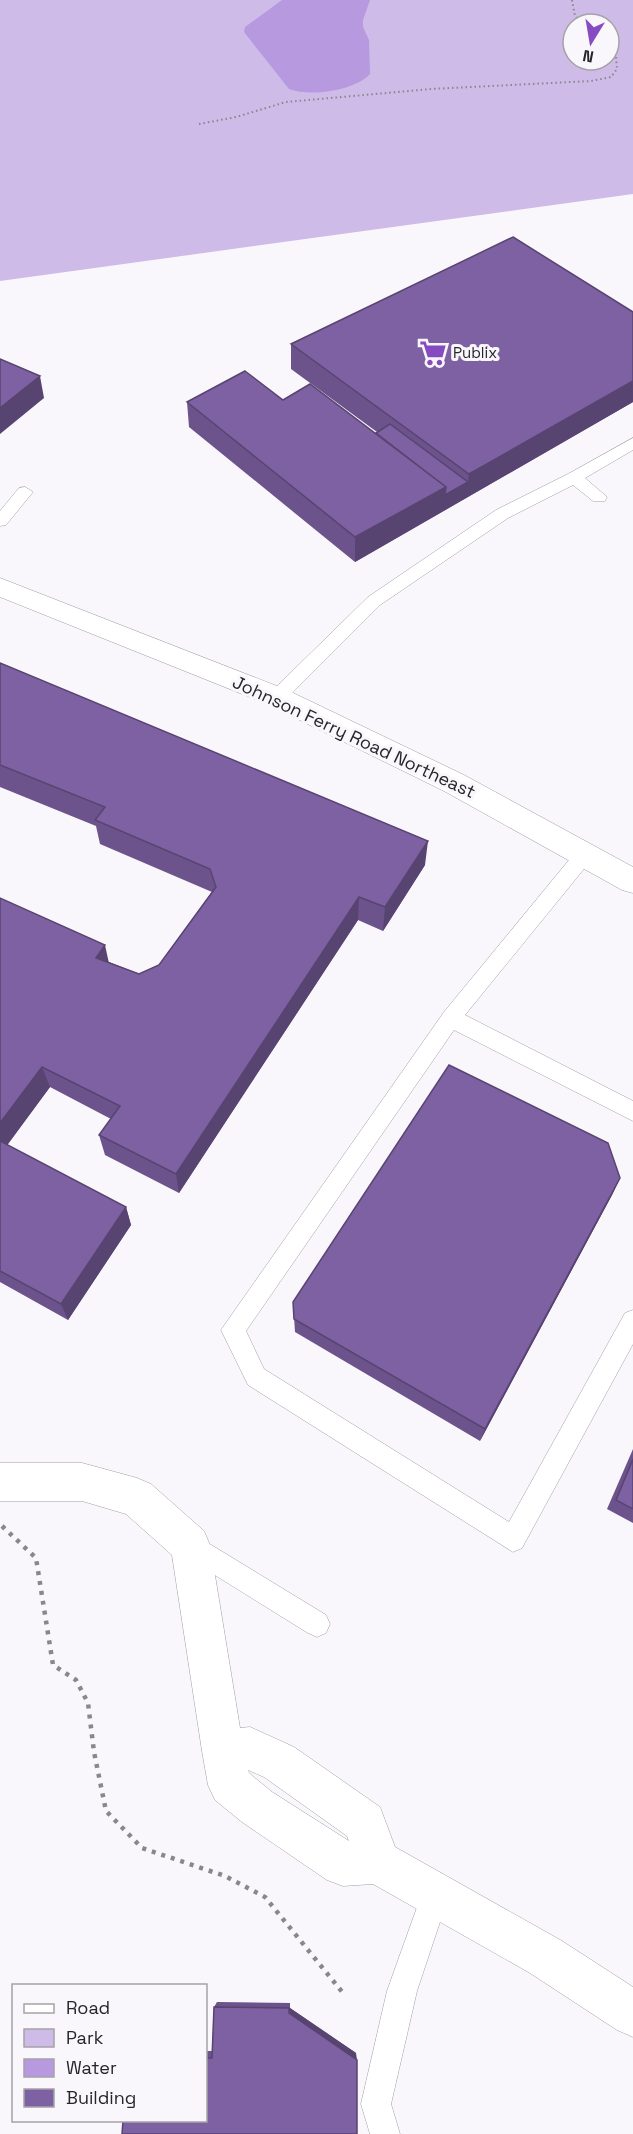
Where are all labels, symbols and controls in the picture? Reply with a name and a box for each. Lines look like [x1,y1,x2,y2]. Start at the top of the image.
north arrow [561,12,621,72]
text: N [581,45,596,68]
supermarket icon: Publix [418,338,448,368]
place label: Publix [453,343,497,362]
street label: Johnson Ferry Road Northeast [229,670,479,803]
legend [12,1984,207,2122]
text: Road [66,1996,110,2019]
text: Park [66,2026,104,2049]
text: Water [66,2056,117,2079]
text: Building [66,2086,136,2109]

